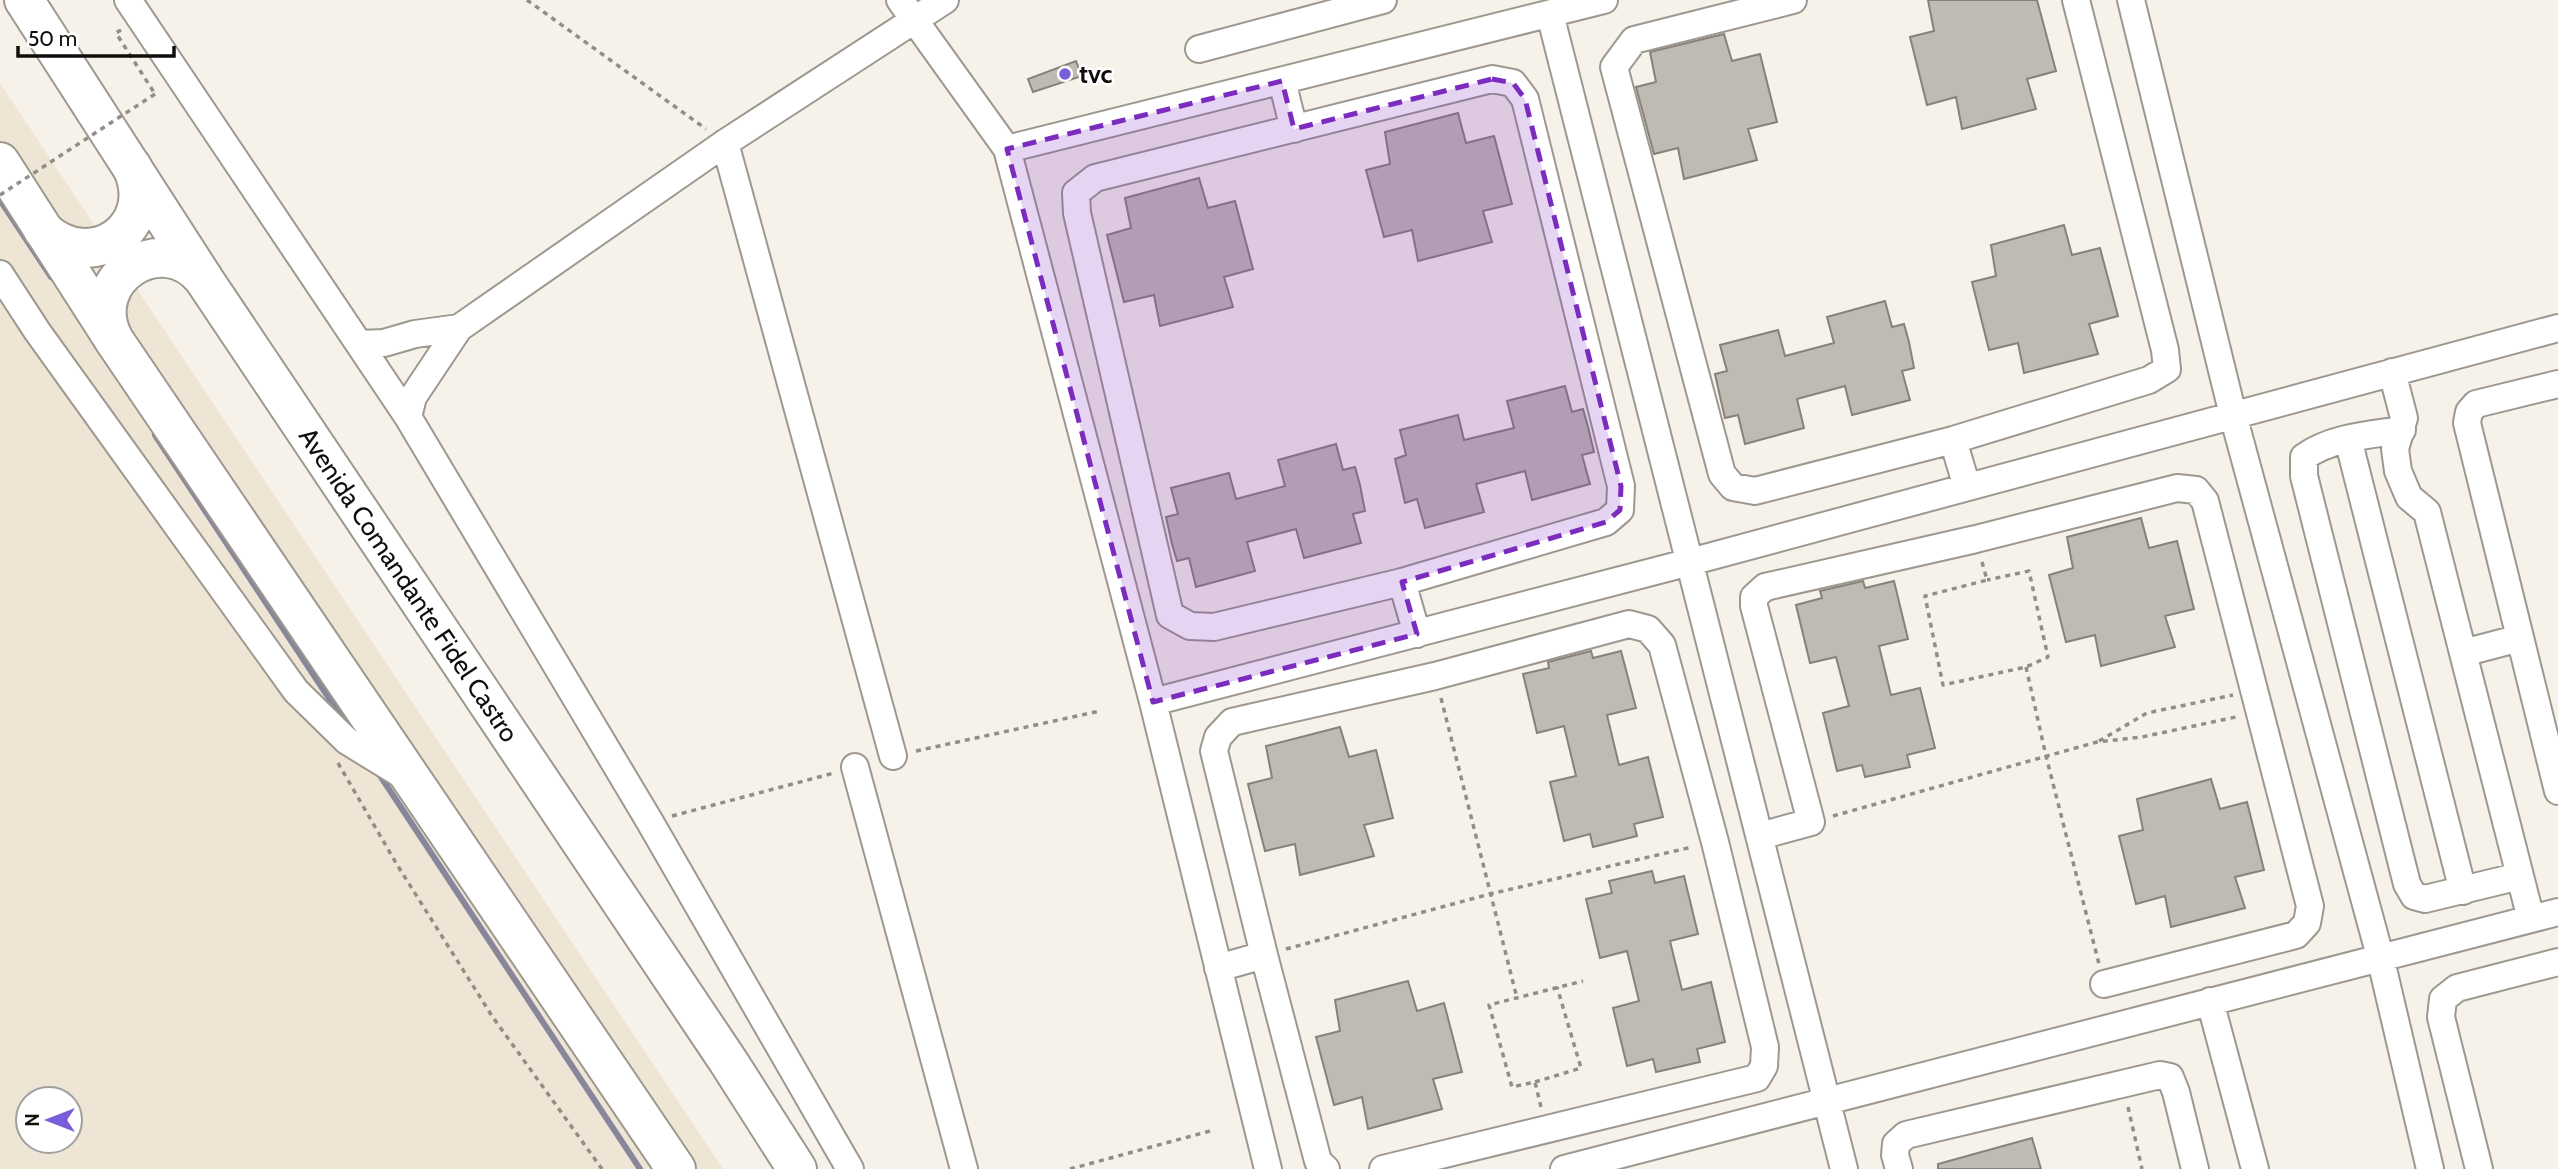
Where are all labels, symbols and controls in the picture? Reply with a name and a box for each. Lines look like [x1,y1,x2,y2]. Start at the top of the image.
scale bar [18,14,173,58]
text: 50 m [28,26,77,51]
place label: tvc [1079,58,1113,90]
marker: tvc [1057,66,1073,82]
street label: Avenida Comandante Fidel Castro [292,422,525,748]
north arrow [14,1085,84,1155]
text: N [21,1113,44,1127]

